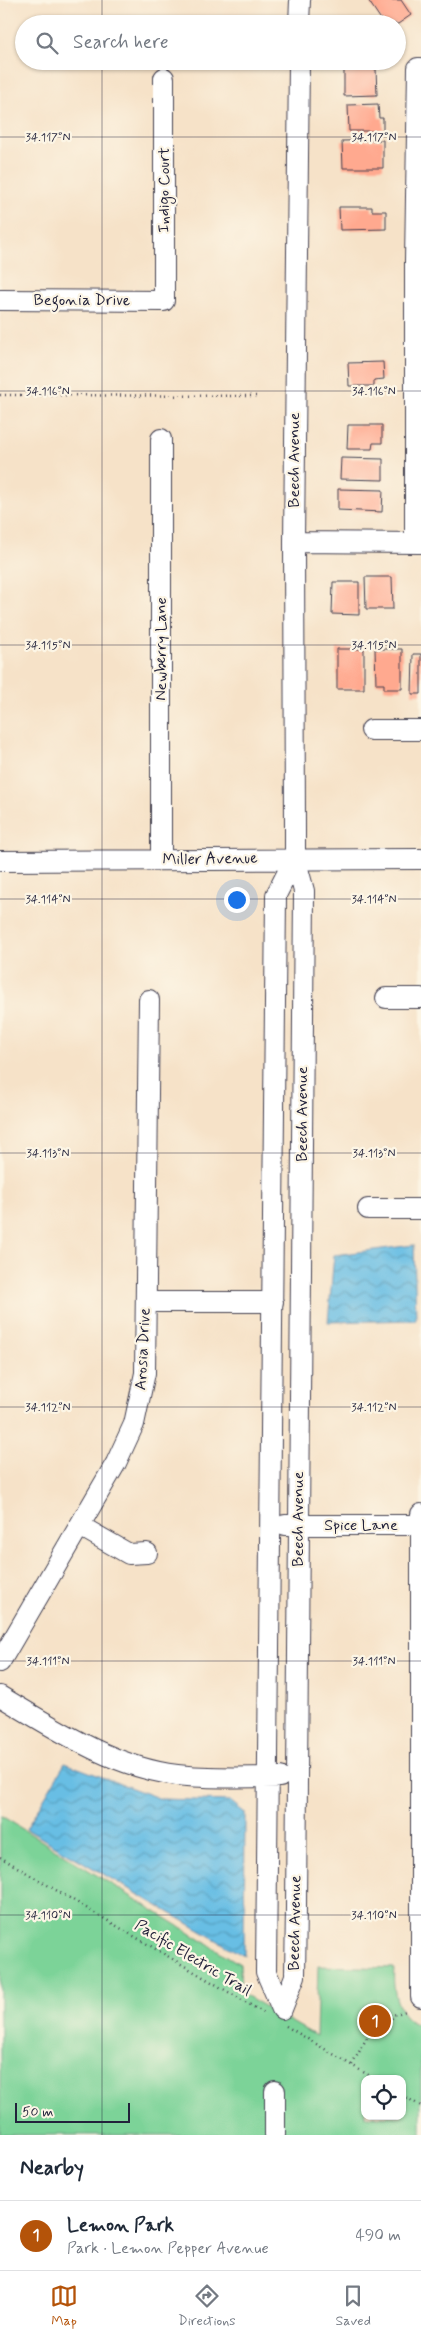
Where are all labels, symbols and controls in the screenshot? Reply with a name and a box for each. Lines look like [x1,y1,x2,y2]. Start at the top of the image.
search box [15,15,406,70]
icon: search [33,29,61,57]
text: Search here [73,30,169,55]
text: 34.117°N [26,130,70,146]
text: 34.117°N [352,130,396,146]
street label: Indigo Court [154,147,176,233]
street label: Begonia Drive [34,290,131,312]
text: 34.116°N [26,384,70,400]
text: 34.116°N [352,384,396,400]
street label: Beech Avenue [284,412,305,508]
street label: Newberry Lane [151,597,172,701]
text: 34.115°N [26,638,70,654]
text: 34.115°N [352,638,396,654]
street label: Miller Avenue [162,848,258,870]
your location [224,887,250,913]
text: 34.114°N [25,892,71,908]
text: 34.114°N [351,892,397,908]
street label: Beech Avenue [292,1066,313,1162]
text: 34.113°N [27,1146,70,1162]
text: 34.113°N [353,1146,396,1162]
street label: Arosia Drive [130,1307,156,1391]
text: 34.112°N [25,1400,71,1416]
text: 34.112°N [351,1400,397,1416]
street label: Beech Avenue [288,1471,309,1567]
street label: Spice Lane [324,1515,398,1536]
text: 34.111°N [27,1654,69,1670]
text: 34.111°N [353,1654,395,1670]
street label: Beech Avenue [284,1875,306,1971]
text: 34.110°N [25,1908,71,1924]
text: 34.110°N [351,1908,397,1924]
street label: Pacific Electric Trail [131,1915,255,2001]
pin: 1 [359,2002,391,2040]
map controls [361,2075,406,2120]
button: locate [361,2075,406,2120]
scale bar [15,2100,130,2123]
text: 50 m [22,2103,53,2121]
text: Nearby [20,2154,84,2182]
text: Lemon Park [67,2213,174,2238]
text: 1 [32,2225,40,2246]
text: 490 m [355,2225,401,2246]
text: Park · Lemon Pepper Avenue [67,2238,269,2259]
tab: Map [50,2282,78,2330]
tab: Directions [178,2282,236,2330]
tab: Saved [336,2282,371,2330]

